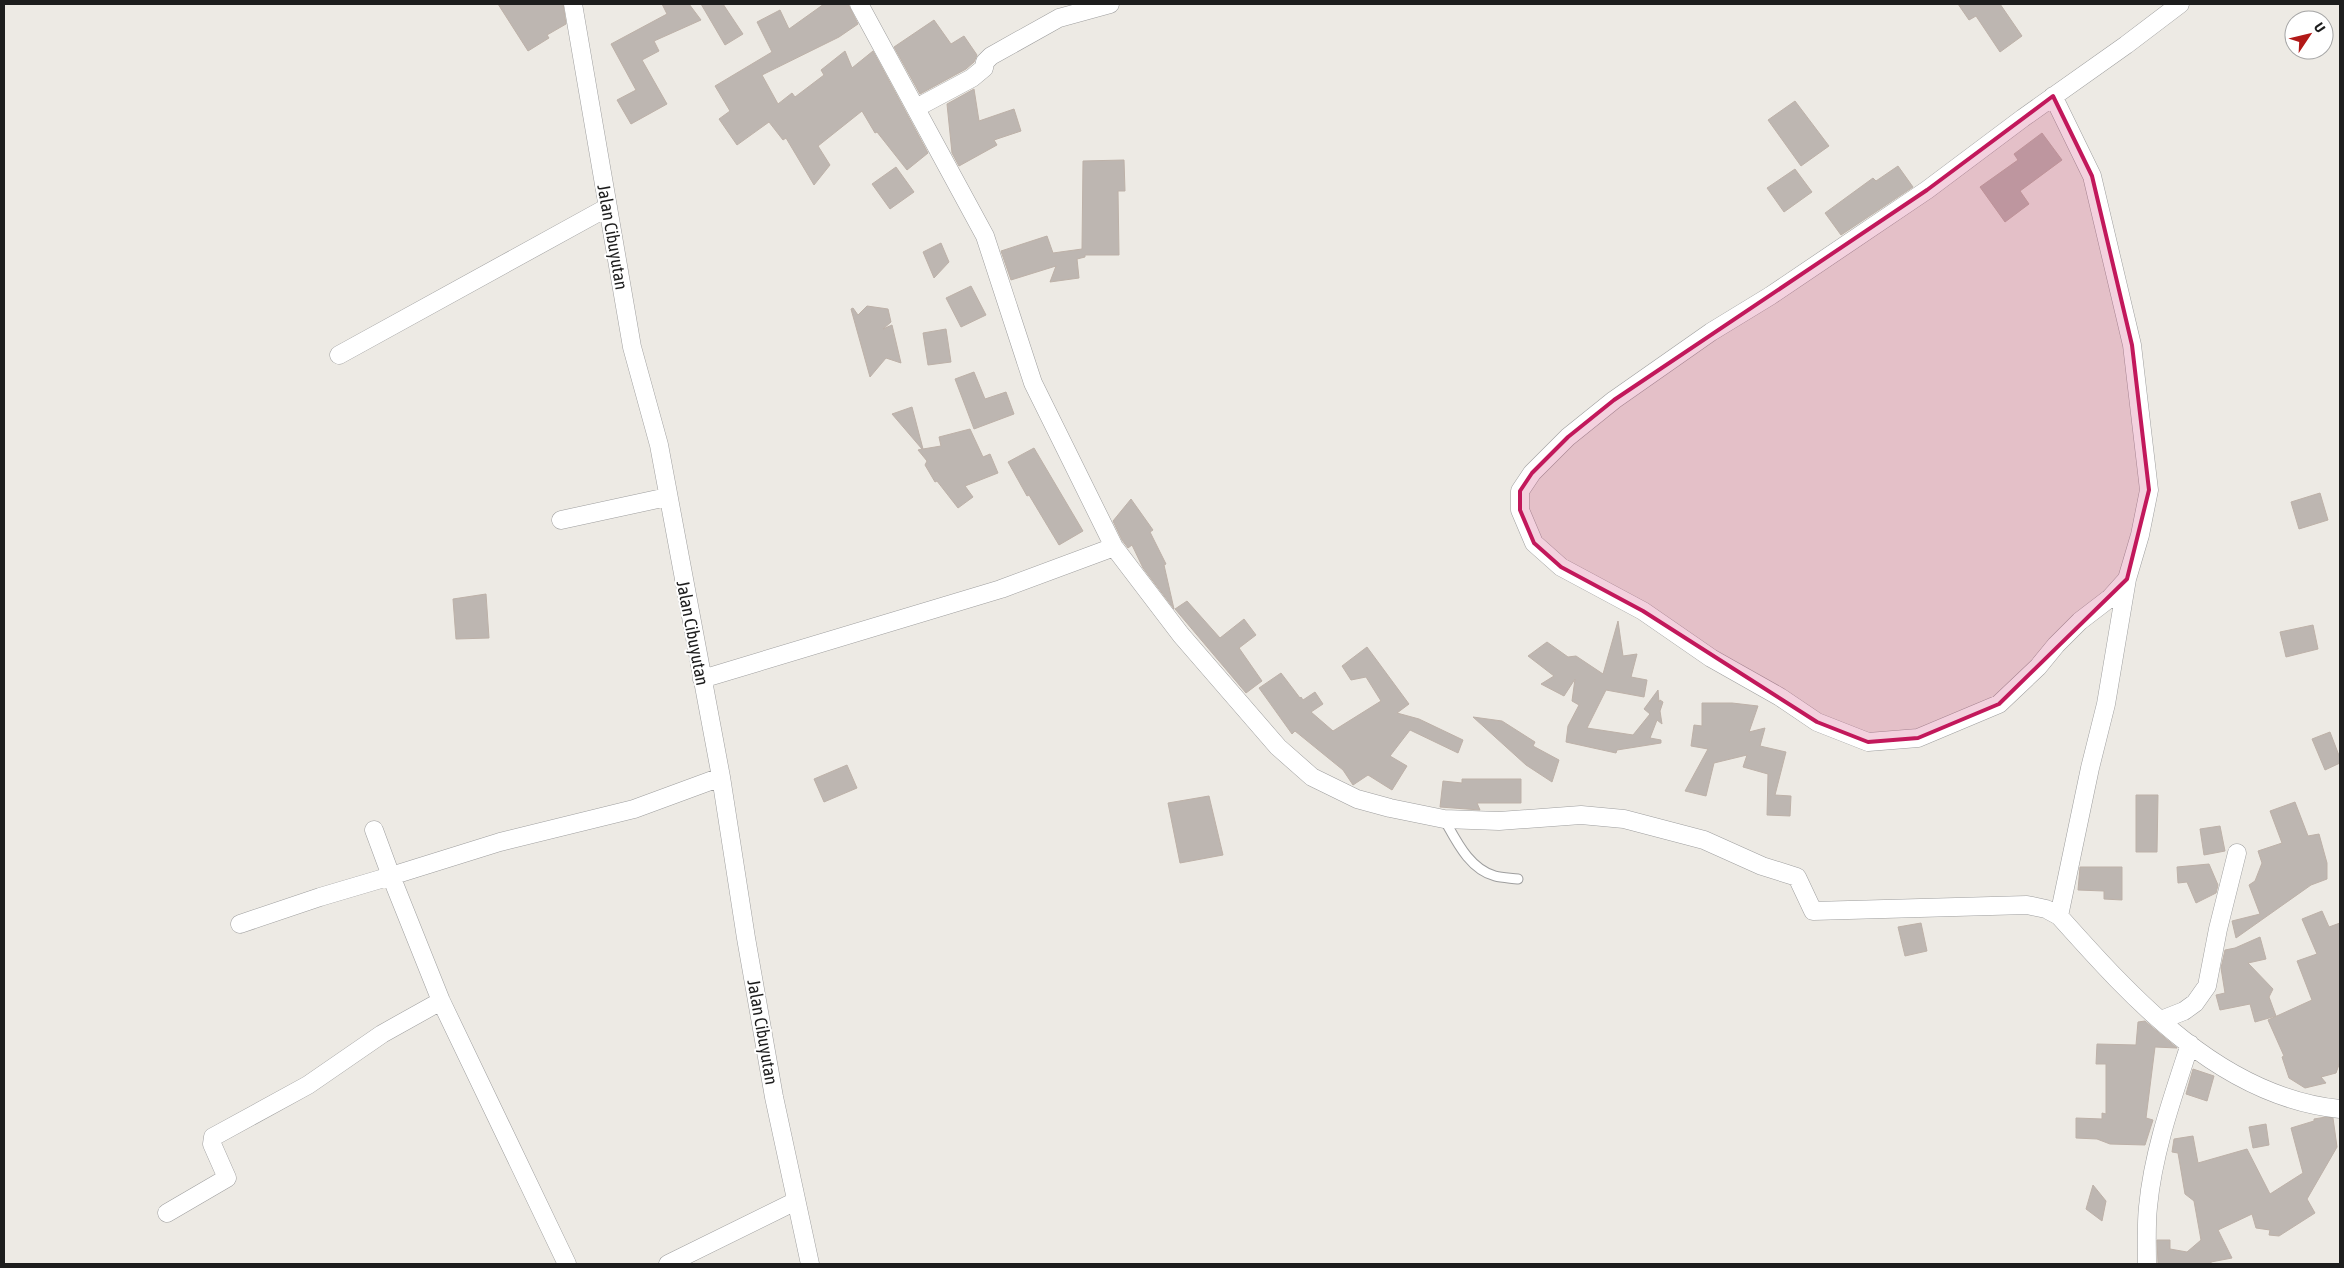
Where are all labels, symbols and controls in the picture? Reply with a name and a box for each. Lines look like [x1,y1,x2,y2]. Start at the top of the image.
north arrow [2284,10,2334,60]
text: U [2311,20,2329,36]
street label: Jalan Cibuyutan [593,183,633,291]
street label: Jalan Cibuyutan [673,579,713,687]
street label: Jalan Cibuyutan [743,978,783,1086]

